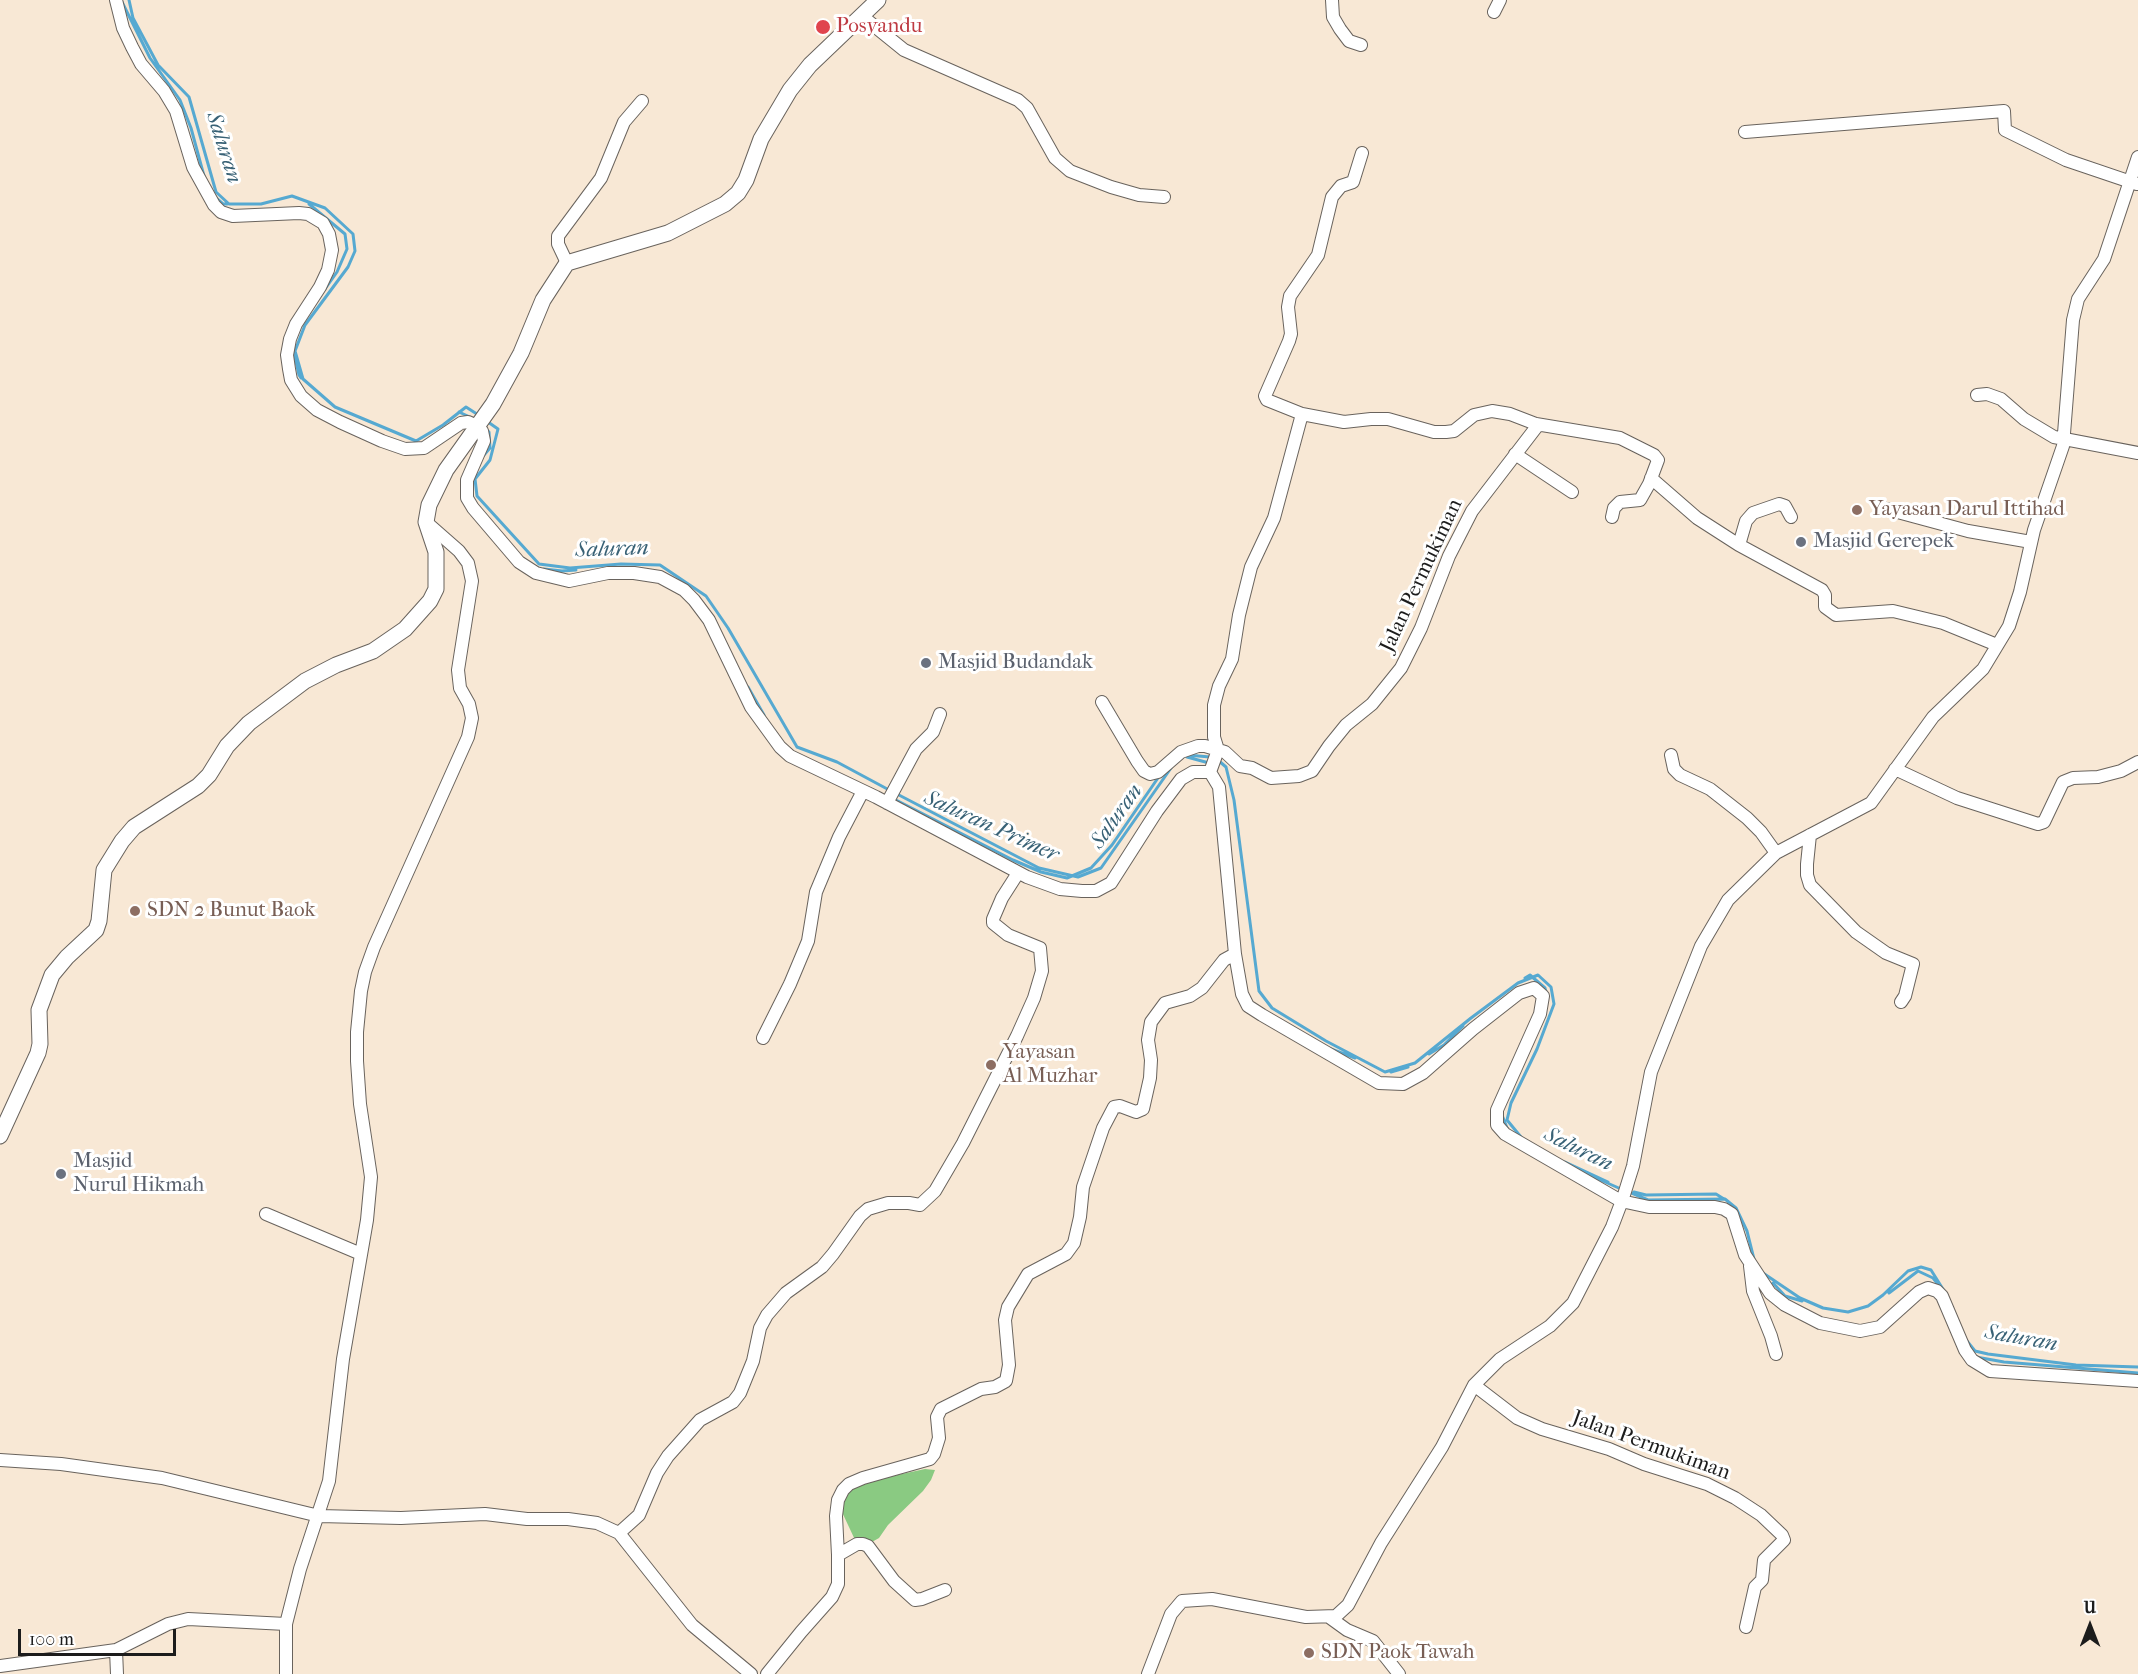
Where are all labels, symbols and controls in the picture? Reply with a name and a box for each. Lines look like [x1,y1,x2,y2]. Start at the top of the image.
place label: Posyandu [836,14,922,40]
marker: Posyandu [814,18,832,36]
water label: Saluran [199,109,247,187]
street label: Jalan Permukiman [1375,495,1469,657]
place label: Yayasan Darul Ittihad [1869,497,2065,523]
marker: Yayasan Darul Ittihad [1850,503,1864,517]
place label: Masjid Gerepek [1813,529,1954,555]
marker: Masjid Gerepek [1794,535,1808,549]
water label: Saluran [575,536,649,564]
place label: Masjid Budandak [938,650,1093,676]
marker: Masjid Budandak [919,656,933,670]
water label: Saluran [1085,779,1149,855]
water label: Saluran Primer [919,785,1063,869]
place label: SDN 2 Bunut Baok [147,898,315,924]
marker: SDN 2 Bunut Baok [128,904,142,918]
place label: Yayasan Al Muzhar [1003,1040,1098,1090]
marker: Yayasan Al Muzhar [984,1058,998,1072]
water label: Saluran [1539,1122,1617,1178]
place label: Masjid Nurul Hikmah [73,1149,204,1199]
marker: Masjid Nurul Hikmah [54,1167,68,1181]
water label: Saluran [1983,1320,2059,1358]
street label: Jalan Permukiman [1568,1406,1734,1486]
north arrow [2060,1596,2120,1656]
text: U [2084,1598,2096,1617]
scale bar [21,1617,178,1655]
text: 100 m [29,1629,74,1650]
place label: SDN Paok Tawah [1321,1640,1475,1666]
marker: SDN Paok Tawah [1302,1646,1316,1660]

